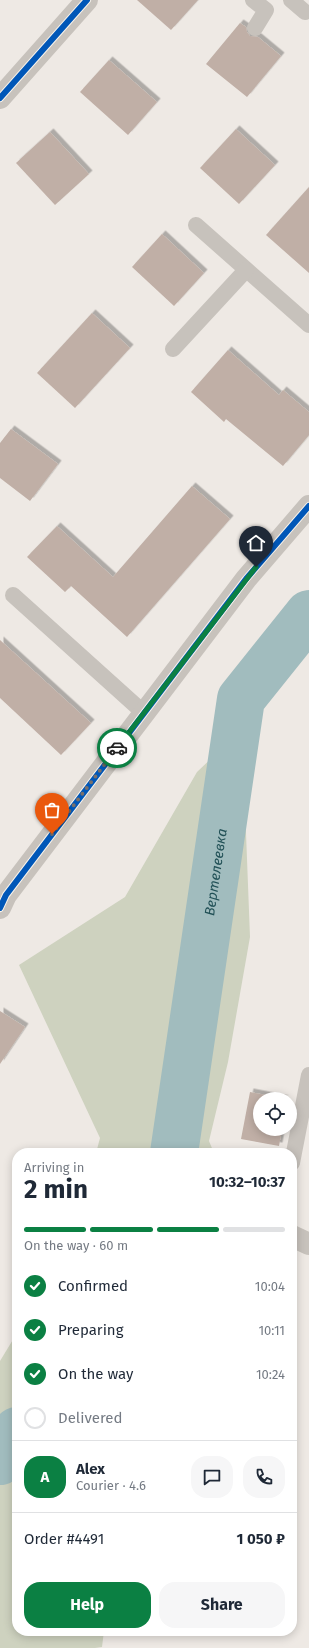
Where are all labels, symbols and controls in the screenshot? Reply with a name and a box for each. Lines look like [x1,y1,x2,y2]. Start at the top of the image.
pin [239,526,273,567]
icon: home [245,532,267,554]
courier [97,728,137,768]
icon: car [106,737,128,759]
pin [35,793,69,834]
icon: bag [41,799,63,821]
water label: Вертелеевка [201,827,230,917]
map controls [253,1092,297,1136]
button: locate [253,1092,297,1136]
text: Arriving in [24,1160,84,1175]
text: 10:32–10:37 [209,1173,285,1191]
text: 2 min [24,1174,88,1205]
text: On the way · 60 m [24,1238,128,1253]
icon: check [24,1275,46,1297]
text: Confirmed [58,1277,128,1295]
text: 10:04 [255,1279,285,1294]
icon: check [24,1319,46,1341]
text: Preparing [58,1321,123,1339]
text: 10:11 [258,1323,285,1338]
icon: check [24,1363,46,1385]
text: On the way [58,1365,133,1383]
text: 10:24 [256,1367,285,1382]
text: Delivered [58,1409,122,1427]
button: chat [191,1456,233,1498]
button: phone [243,1456,285,1498]
text: Alex [76,1460,105,1478]
text: A [41,1468,49,1486]
text: Courier · 4.6 [76,1478,146,1493]
text: Order #4491 [24,1530,104,1548]
text: 1 050 ₽ [236,1530,285,1548]
button: Help [24,1582,151,1628]
button: Share [159,1582,285,1628]

